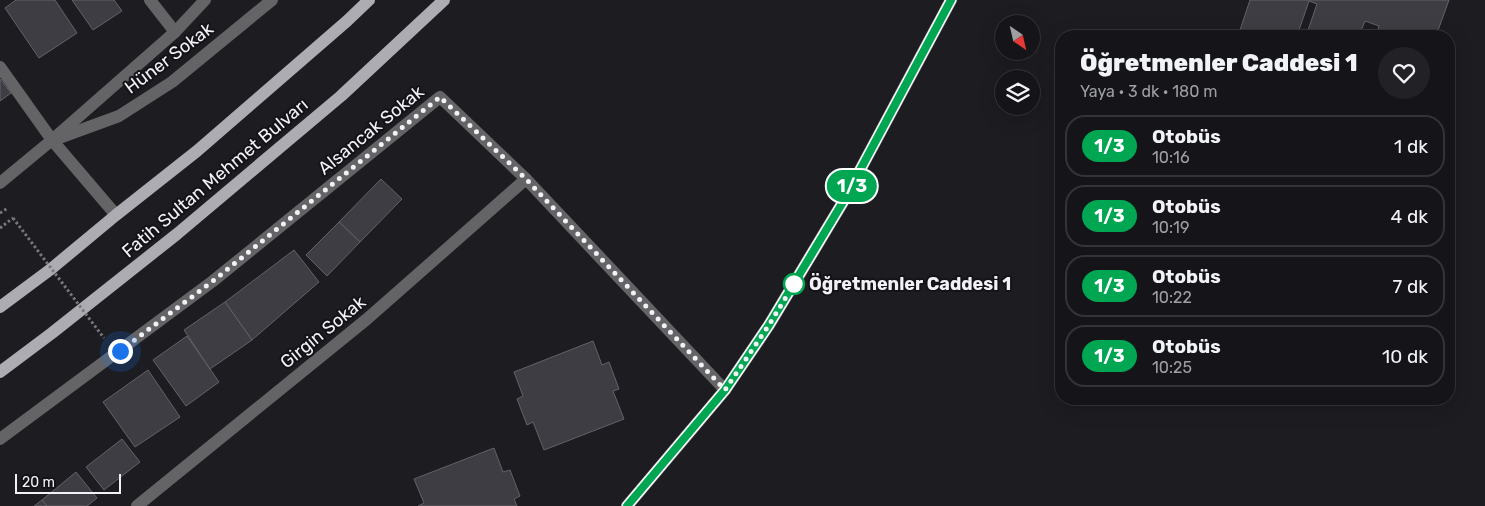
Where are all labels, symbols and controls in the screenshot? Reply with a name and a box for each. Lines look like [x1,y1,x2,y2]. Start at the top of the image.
north arrow [995,15,1040,60]
map controls [995,15,1040,115]
street label: Hüner Sokak [120,17,218,98]
button: heart [1378,47,1430,99]
text: Öğretmenler Caddesi 1 [1080,49,1358,77]
button: layers [995,70,1040,115]
street label: Alsancak Sokak [314,80,429,179]
text: Yaya · 3 dk · 180 m [1080,82,1218,101]
street label: Fatih Sultan Mehmet Bulvarı [118,94,312,262]
text: Otobüs [1152,125,1221,148]
text: 1/3 [1094,135,1125,157]
text: 1 dk [1394,135,1428,158]
text: 10:16 [1152,148,1190,167]
line badge: 1/3 [823,170,881,202]
text: 1/3 [837,175,867,197]
text: Otobüs [1152,195,1221,218]
text: 1/3 [1094,205,1125,227]
text: 4 dk [1390,205,1428,228]
text: 10:19 [1152,218,1189,237]
text: Otobüs [1152,265,1221,288]
marker: Öğretmenler Caddesi 1 [783,273,805,295]
place label: Öğretmenler Caddesi 1 [809,273,1011,295]
text: 1/3 [1094,275,1125,297]
text: 7 dk [1392,275,1428,298]
text: 10:22 [1152,288,1192,307]
street label: Girgin Sokak [276,290,371,373]
text: Otobüs [1152,335,1221,358]
your location [108,339,133,364]
text: 1/3 [1094,345,1125,367]
text: 10 dk [1382,345,1428,368]
text: 10:25 [1152,358,1192,377]
scale bar [15,471,121,494]
text: 20 m [22,474,55,491]

